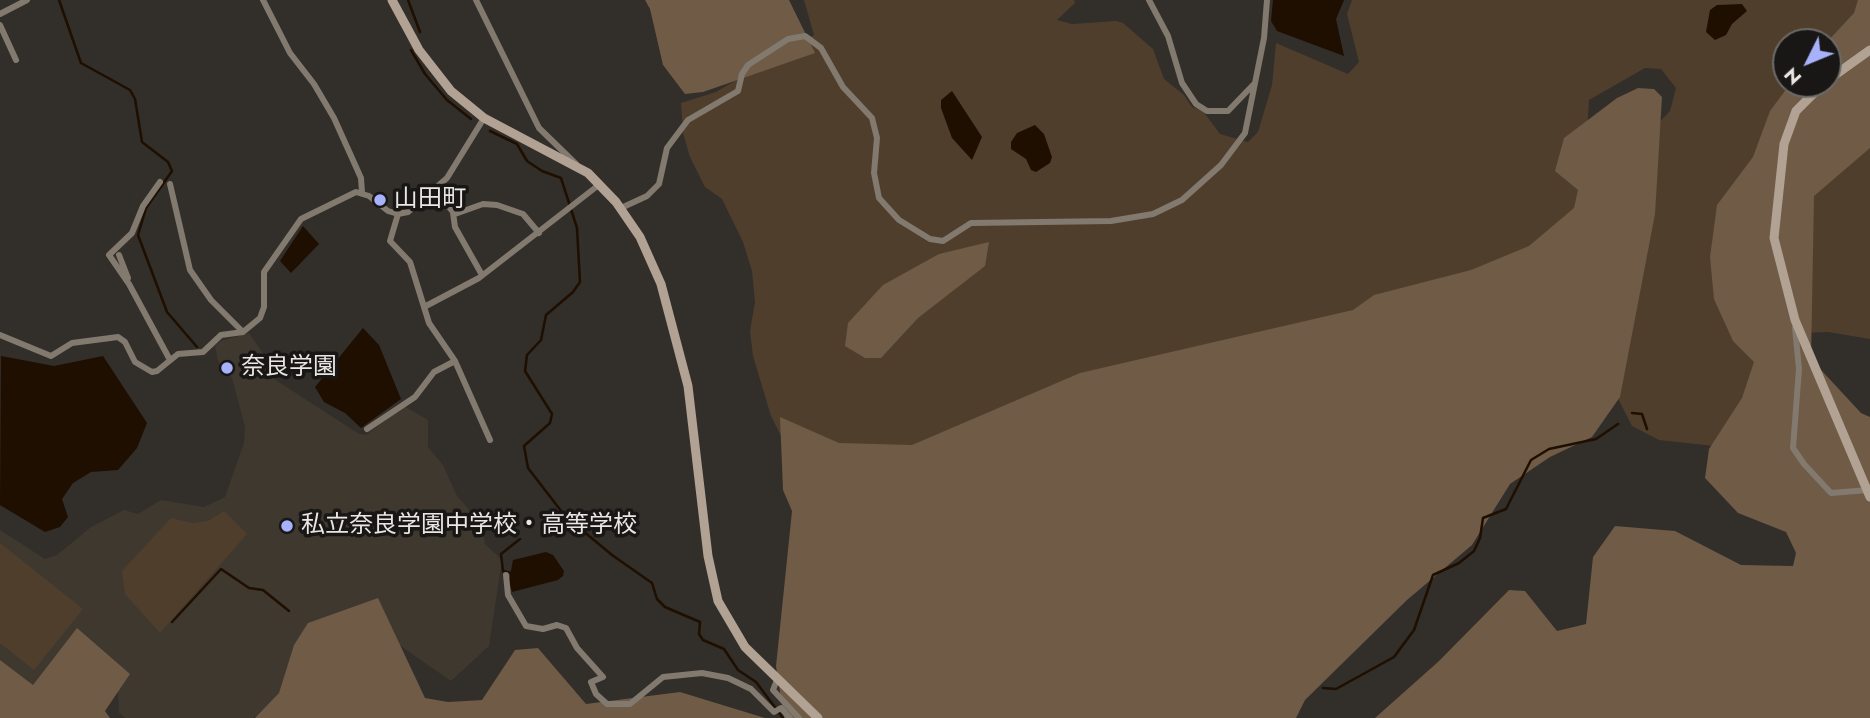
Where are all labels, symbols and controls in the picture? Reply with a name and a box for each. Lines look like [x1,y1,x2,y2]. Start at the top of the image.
north arrow [1772,28,1842,98]
text: N [1778,62,1808,91]
place label: 山田町 [394,186,466,214]
marker: 山田町 [372,192,388,208]
place label: 奈良学園 [241,354,337,382]
marker: 奈良学園 [219,360,235,376]
place label: 私立奈良学園中学校・高等学校 [301,512,637,540]
marker: 私立奈良学園中学校・高等学校 [279,518,295,534]

